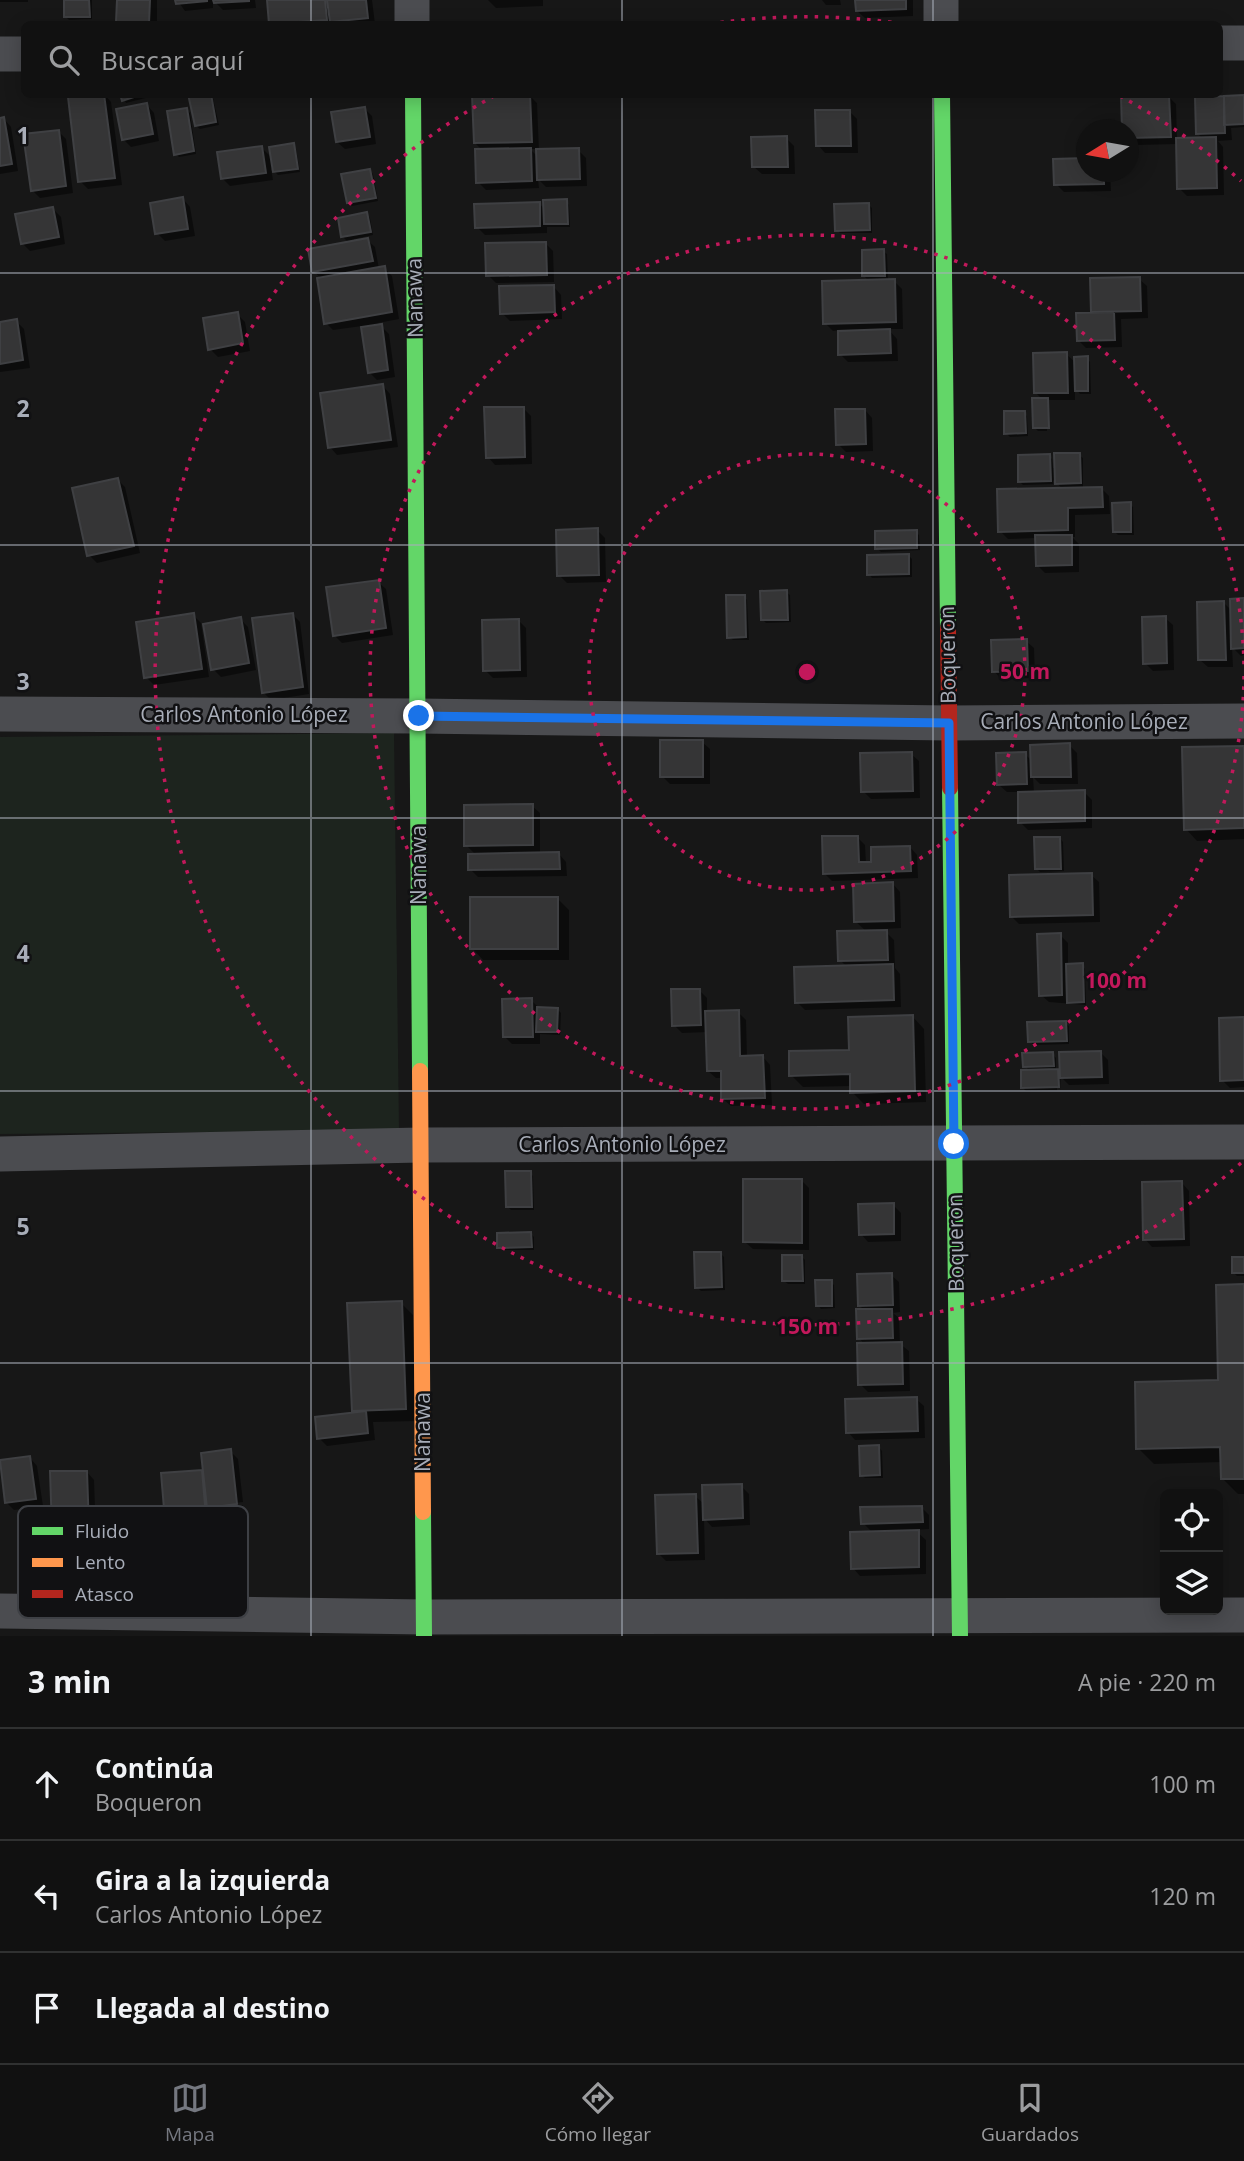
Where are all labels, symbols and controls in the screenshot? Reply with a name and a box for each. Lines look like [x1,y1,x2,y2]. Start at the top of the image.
search box [21,21,1223,98]
icon: search [45,41,83,79]
text: Buscar aquí [101,42,243,78]
text: 1 [16,119,30,151]
north arrow [1076,119,1139,182]
street label: Nanawa [399,258,429,338]
text: 2 [16,392,30,424]
street label: Boqueron [932,606,962,704]
text: 50 m [1000,657,1050,685]
centre of rings [795,660,819,684]
text: 3 [16,665,30,697]
street label: Carlos Antonio López [140,700,348,728]
route end [403,700,434,731]
street label: Carlos Antonio López [980,707,1188,735]
street label: Nanawa [404,825,432,905]
text: 4 [16,937,30,969]
text: 100 m [1085,966,1147,994]
route start [938,1128,969,1159]
street label: Carlos Antonio López [518,1130,726,1158]
street label: Boqueron [940,1194,970,1292]
text: 5 [16,1210,30,1242]
text: 150 m [776,1312,838,1340]
street label: Nanawa [408,1392,436,1472]
map controls [1160,1489,1223,1615]
button: locate [1160,1489,1223,1552]
legend [18,1506,248,1618]
text: Fluido [75,1518,129,1544]
text: Lento [75,1549,125,1575]
button: layers [1160,1552,1223,1615]
text: Atasco [75,1581,134,1607]
text: 3 min [28,1661,111,1702]
text: A pie · 220 m [1078,1666,1216,1698]
text: Continúa [95,1750,214,1786]
icon: ahead [28,1765,66,1803]
text: 100 m [1149,1768,1216,1800]
text: Boqueron [95,1786,202,1818]
text: Gira a la izquierda [95,1862,330,1898]
icon: left [28,1877,66,1915]
text: 120 m [1149,1880,1216,1912]
text: Carlos Antonio López [95,1898,322,1930]
icon: arrive [28,1989,66,2027]
text: Llegada al destino [95,1990,330,2026]
tab: Mapa [165,2079,215,2147]
tab: Cómo llegar [545,2079,651,2147]
tab: Guardados [981,2079,1079,2147]

